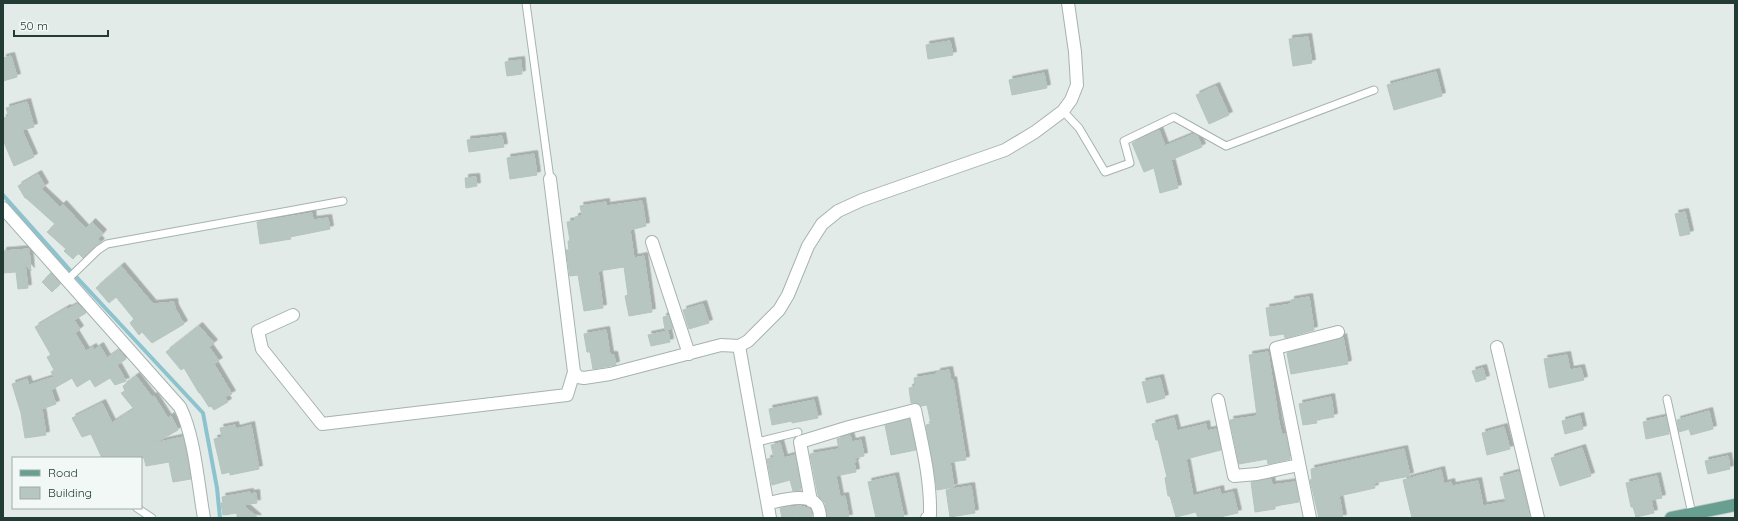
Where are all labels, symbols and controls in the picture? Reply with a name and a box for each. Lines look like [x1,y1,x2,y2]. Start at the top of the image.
scale bar [14,12,108,38]
text: 50 m [20,18,48,33]
legend [12,457,142,509]
text: Road [48,465,78,480]
text: Building [48,485,92,500]

